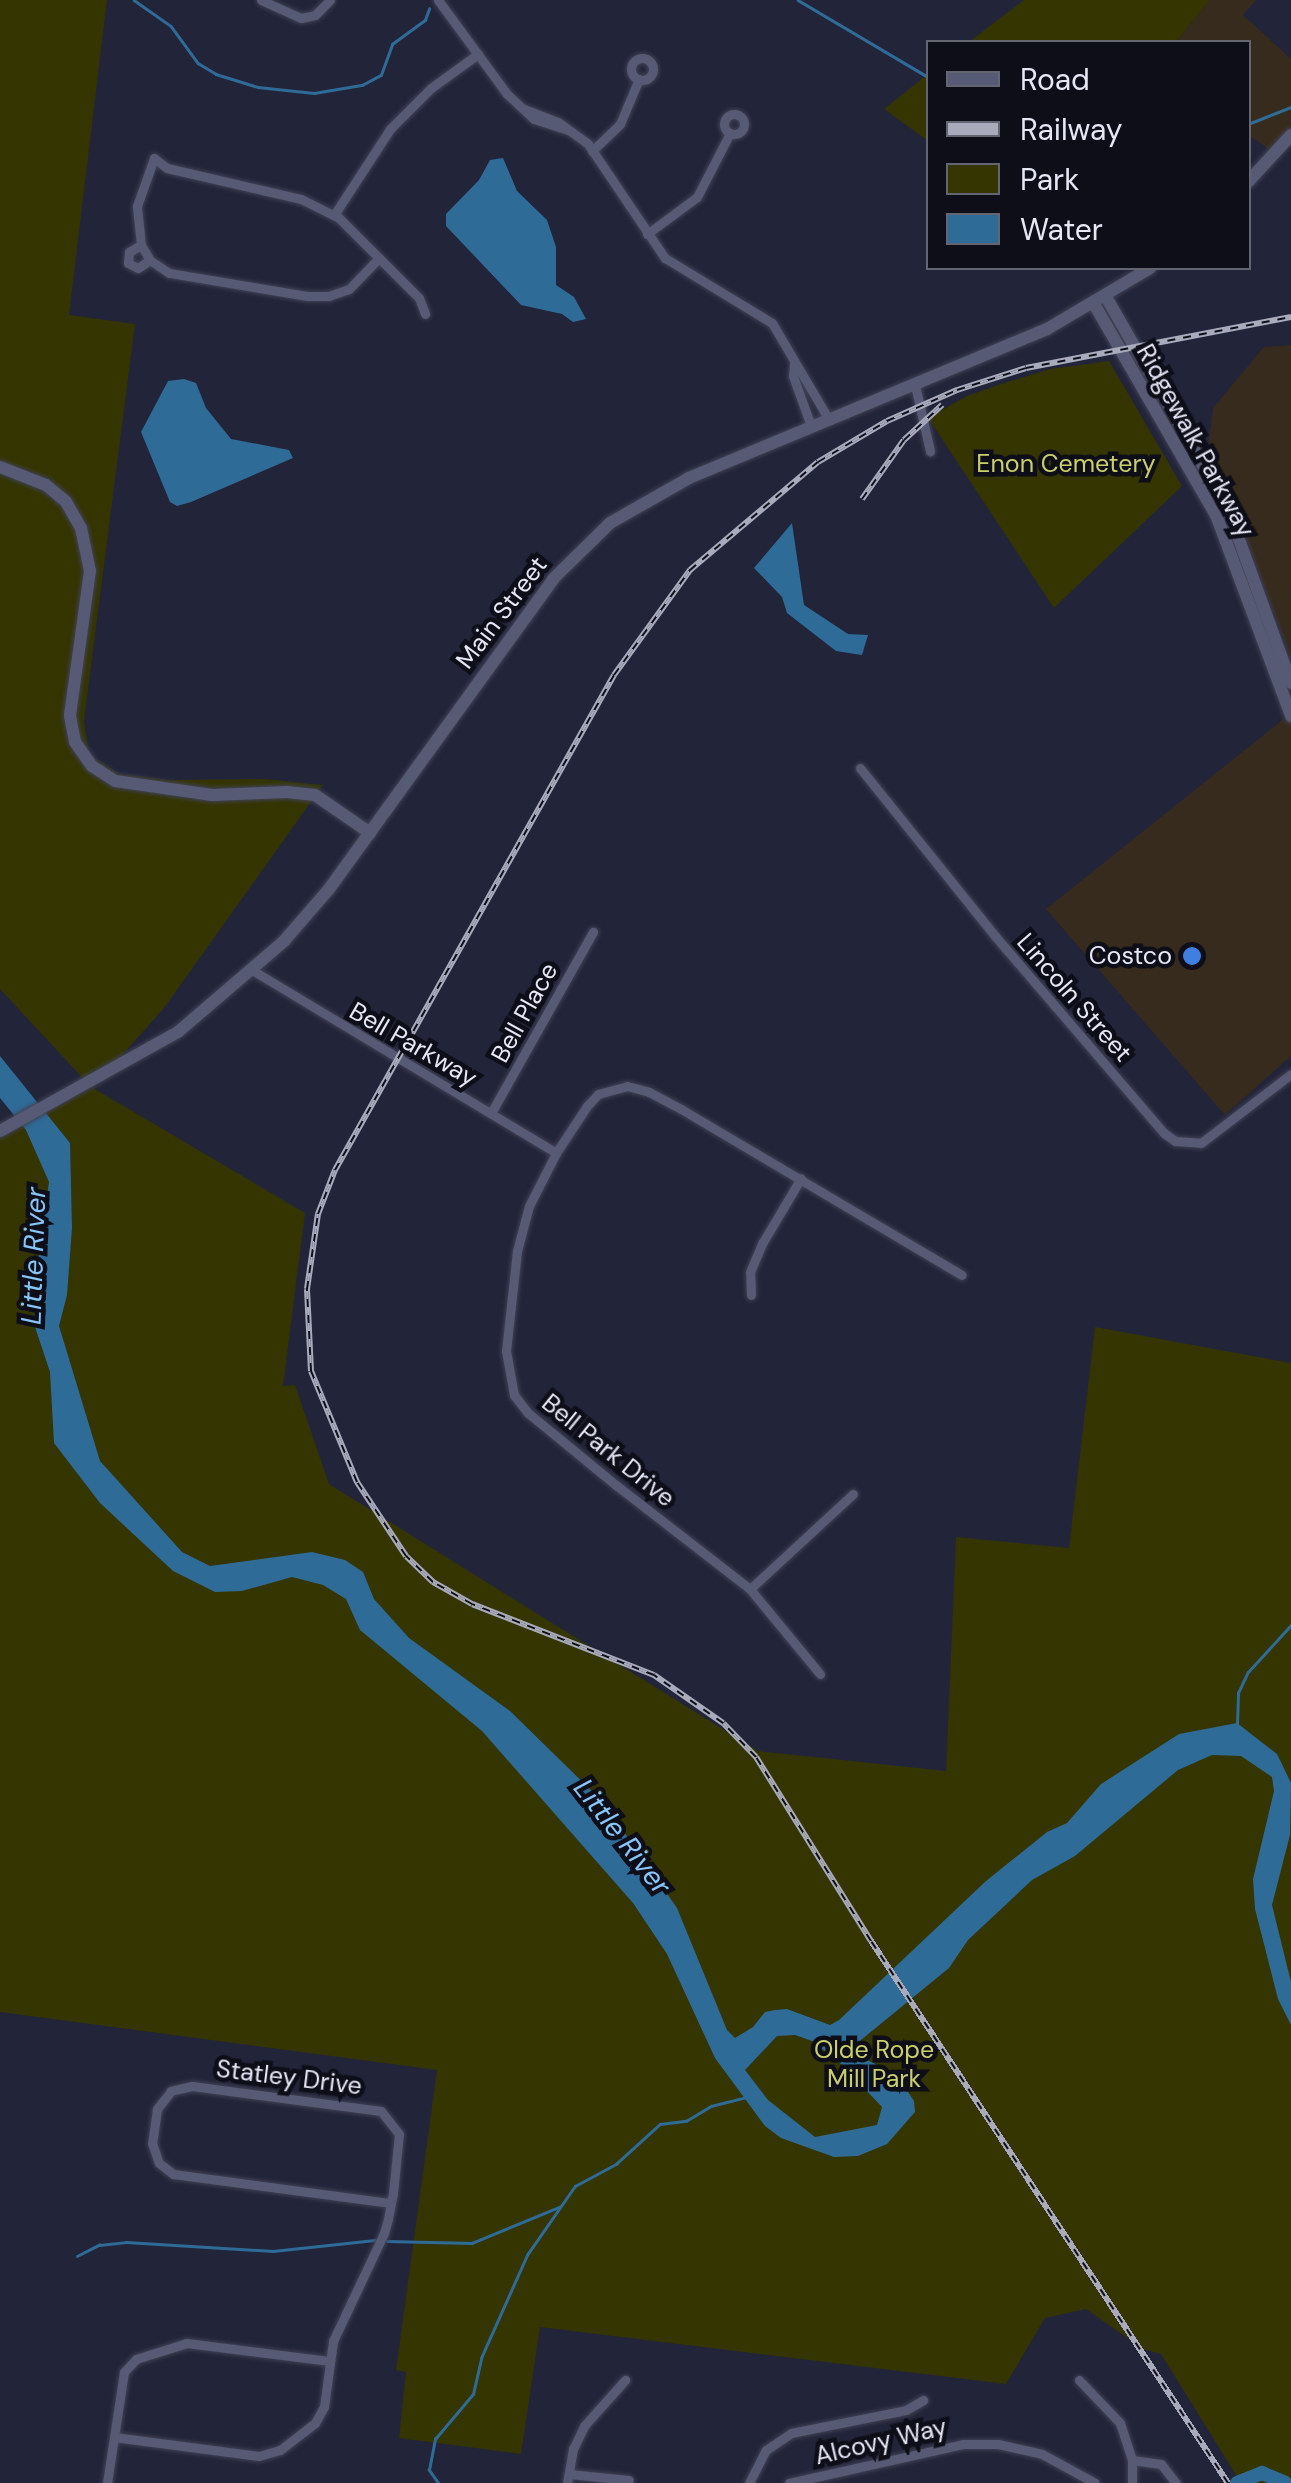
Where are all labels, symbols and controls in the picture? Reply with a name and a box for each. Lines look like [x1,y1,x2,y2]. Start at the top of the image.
legend [926,40,1251,270]
text: Road [1020,60,1090,99]
text: Railway [1020,110,1123,149]
text: Park [1020,160,1079,199]
text: Water [1020,210,1103,249]
street label: Ridgewalk Parkway [1130,339,1260,543]
park label: Enon Cemetery [976,449,1156,479]
street label: Main Street [450,551,554,675]
street label: Lincoln Street [1010,928,1138,1068]
place label: Costco [1089,941,1172,971]
marker: Costco [1181,945,1203,967]
street label: Bell Place [485,958,565,1068]
street label: Bell Parkway [344,996,482,1094]
water label: Little River [15,1187,53,1325]
street label: Bell Park Drive [535,1388,681,1514]
water label: Little River [566,1772,678,1902]
park label: Olde Rope Mill Park [814,2036,934,2095]
street label: Statley Drive [215,2054,363,2102]
street label: Alcovy Way [812,2412,950,2472]

